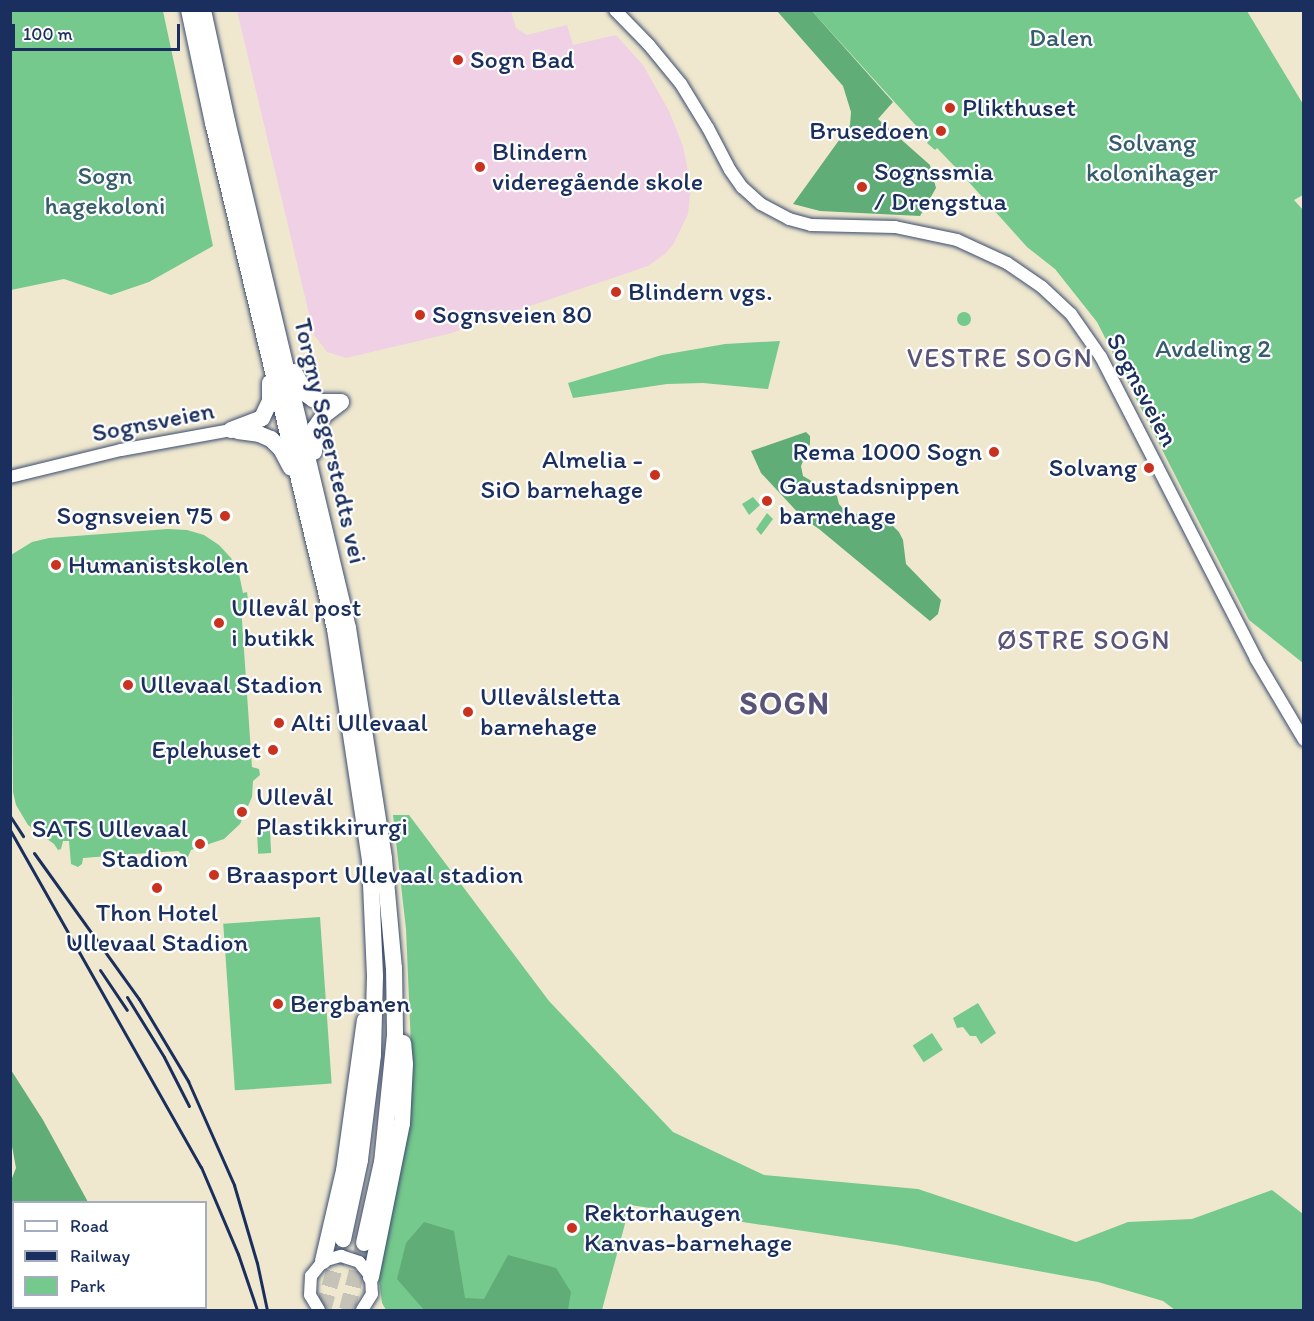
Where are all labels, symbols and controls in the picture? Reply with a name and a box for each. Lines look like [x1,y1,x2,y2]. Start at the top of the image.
scale bar [15,12,183,50]
park label: Dalen [1029,22,1093,54]
text: 100 m [23,23,73,45]
place label: Sogn Bad [470,44,576,76]
marker: Sogn Bad [451,53,465,67]
place label: Plikthuset [962,92,1076,124]
marker: Plikthuset [943,101,957,115]
place label: Brusedoen [809,115,929,147]
marker: Brusedoen [934,124,948,138]
park label: Solvang kolonihager [1086,127,1218,188]
place label: Blindern videregående skole [492,136,703,198]
place label: Sognssmia / Drengstua [874,156,1007,218]
park label: Sogn hagekoloni [45,160,165,222]
marker: Blindern videregående skole [473,160,487,174]
marker: Sognssmia / Drengstua [855,180,869,194]
place label: Blindern vgs. [628,276,773,308]
marker: Blindern vgs. [609,285,623,299]
place label: Sognsveien 80 [432,299,592,331]
marker: Sognsveien 80 [413,308,427,322]
street label: Torgny Segerstedts vei [287,316,373,566]
street label: Sognsveien [1099,328,1185,452]
park label: Avdeling 2 [1155,333,1271,365]
district label: VESTRE SOGN [907,342,1093,374]
street label: Sognsveien [89,395,217,449]
place label: Rema 1000 Sogn [792,436,982,468]
place label: Almelia - SiO barnehage [480,444,643,506]
marker: Rema 1000 Sogn [987,445,1001,459]
place label: Solvang [1049,452,1137,484]
marker: Solvang [1142,461,1156,475]
marker: Almelia - SiO barnehage [648,468,662,482]
place label: Gaustadsnippen barnehage [779,470,959,532]
marker: Gaustadsnippen barnehage [760,494,774,508]
place label: Sognsveien 75 [57,500,213,532]
marker: Sognsveien 75 [218,509,232,523]
place label: Humanistskolen [68,549,249,581]
marker: Humanistskolen [49,558,63,572]
place label: Ullevål post i butikk [231,592,363,654]
marker: Ullevål post i butikk [212,616,226,630]
district label: ØSTRE SOGN [997,624,1171,656]
place label: Ullevaal Stadion [140,669,322,701]
marker: Ullevaal Stadion [121,678,135,692]
place label: Ullevålsletta barnehage [480,681,621,742]
district label: SOGN [740,684,830,722]
marker: Ullevålsletta barnehage [461,705,475,719]
place label: Alti Ullevaal [291,707,427,739]
marker: Alti Ullevaal [272,716,286,730]
place label: Eplehuset [151,734,261,766]
marker: Eplehuset [266,743,280,757]
place label: Ullevål Plastikkirurgi [256,781,408,843]
marker: Ullevål Plastikkirurgi [233,803,251,821]
place label: SATS Ullevaal Stadion [32,813,188,874]
marker: SATS Ullevaal Stadion [193,837,207,851]
place label: Braasport Ullevaal stadion [226,859,523,891]
marker: Braasport Ullevaal stadion [207,868,221,882]
marker: Thon Hotel Ullevaal Stadion [150,881,164,895]
place label: Thon Hotel Ullevaal Stadion [66,897,248,958]
place label: Bergbanen [290,988,410,1020]
marker: Bergbanen [271,997,285,1011]
place label: Rektorhaugen Kanvas-barnehage [584,1197,792,1258]
legend [12,1201,207,1309]
text: Road [70,1215,109,1237]
marker: Rektorhaugen Kanvas-barnehage [565,1221,579,1235]
text: Railway [70,1245,130,1267]
text: Park [70,1275,105,1297]

